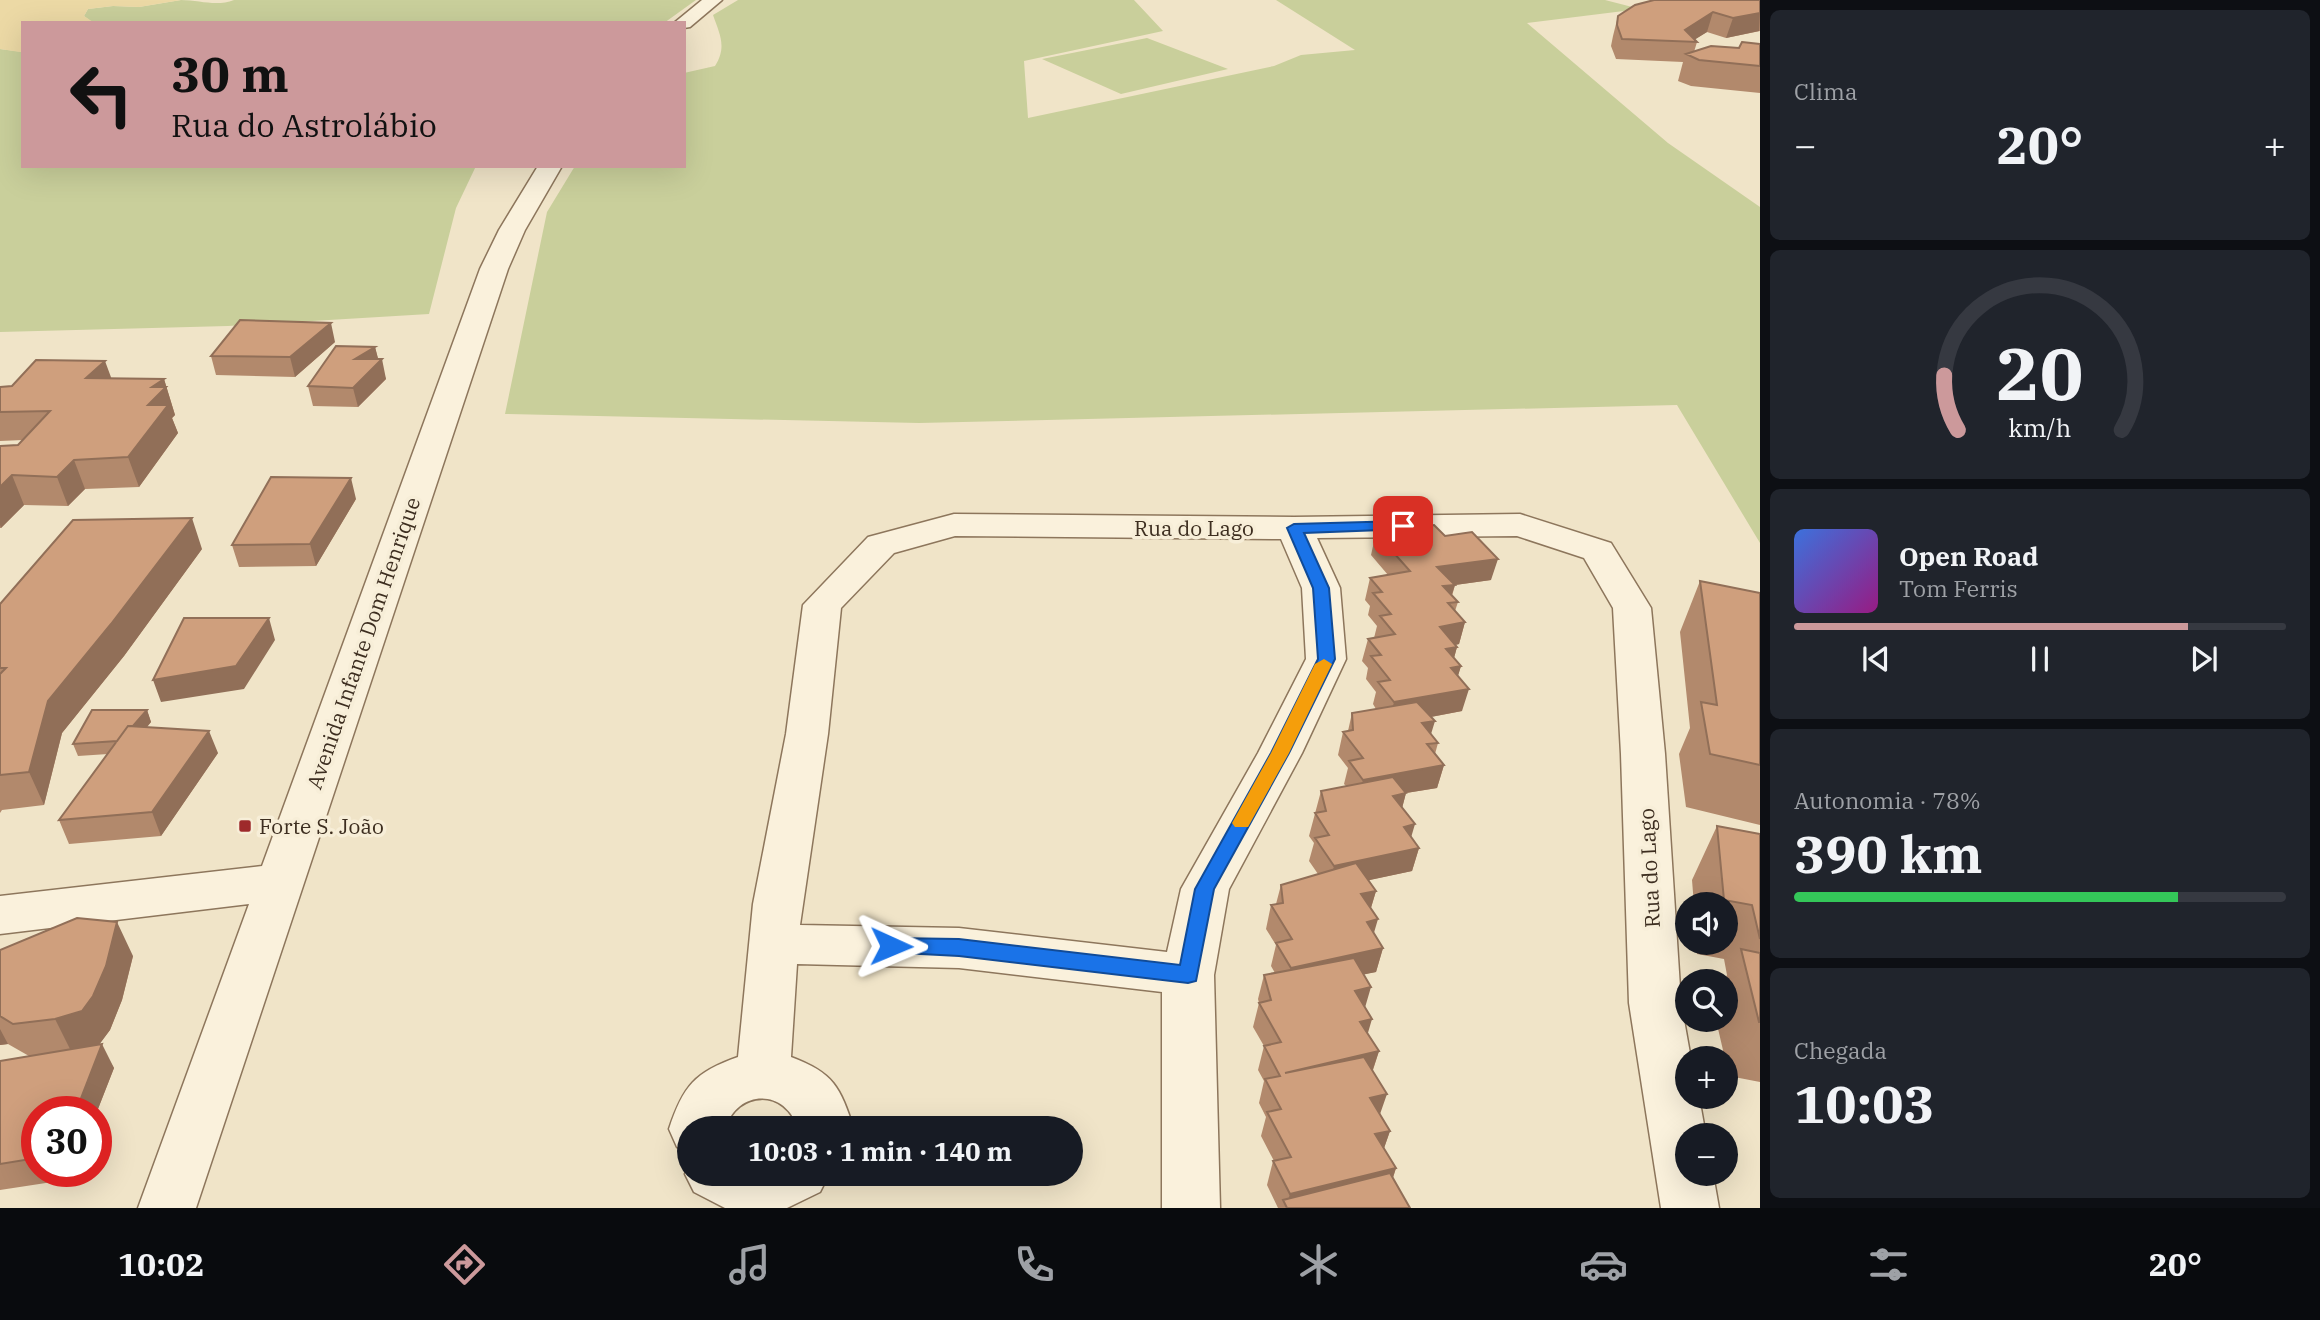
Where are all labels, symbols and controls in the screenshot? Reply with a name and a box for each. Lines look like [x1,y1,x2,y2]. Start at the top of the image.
text: 30 m [171,42,289,105]
icon: left [56,49,147,140]
text: Clima [1794,76,1858,106]
text: Rua do Astrolábio [171,104,437,146]
text: 20° [1997,111,2083,178]
text: − [1794,120,1817,169]
text: + [2263,120,2286,169]
text: 20 [1996,326,2084,421]
text: km/h [2008,411,2072,444]
street label: Avenida Infante Dom Henrique [300,493,426,793]
pin [1373,496,1433,556]
icon: arrive [1384,507,1422,545]
street label: Rua do Lago [1134,514,1254,542]
text: Open Road [1899,539,2038,573]
text: Tom Ferris [1899,573,2018,603]
icon: previous [1857,640,1895,678]
icon: pause [2021,640,2059,678]
icon: next [2185,640,2223,678]
text: Autonomia · 78% [1794,785,1981,815]
street label: Rua do Lago [1632,807,1666,929]
place label: Forte S. João [259,812,384,840]
marker: Forte S. João [237,818,253,834]
text: 390 km [1794,820,1983,887]
map controls [1675,892,1738,1186]
button: sound [1675,892,1738,955]
position arrow [854,909,928,983]
button: search [1675,969,1738,1032]
text: Chegada [1794,1035,1887,1065]
button: + [1675,1046,1738,1109]
text: 10:03 [1794,1070,1935,1137]
speed limit sign: 30 [21,1096,112,1187]
button: − [1675,1123,1738,1186]
text: 10:03 · 1 min · 140 m [748,1134,1012,1168]
icon: directions [440,1240,489,1289]
icon: music [725,1240,774,1289]
icon: phone [1010,1240,1059,1289]
icon: climate [1294,1240,1343,1289]
icon: car [1579,1240,1628,1289]
icon: filters [1864,1240,1913,1289]
text: 10:02 [118,1243,204,1285]
text: 20° [2149,1243,2202,1285]

